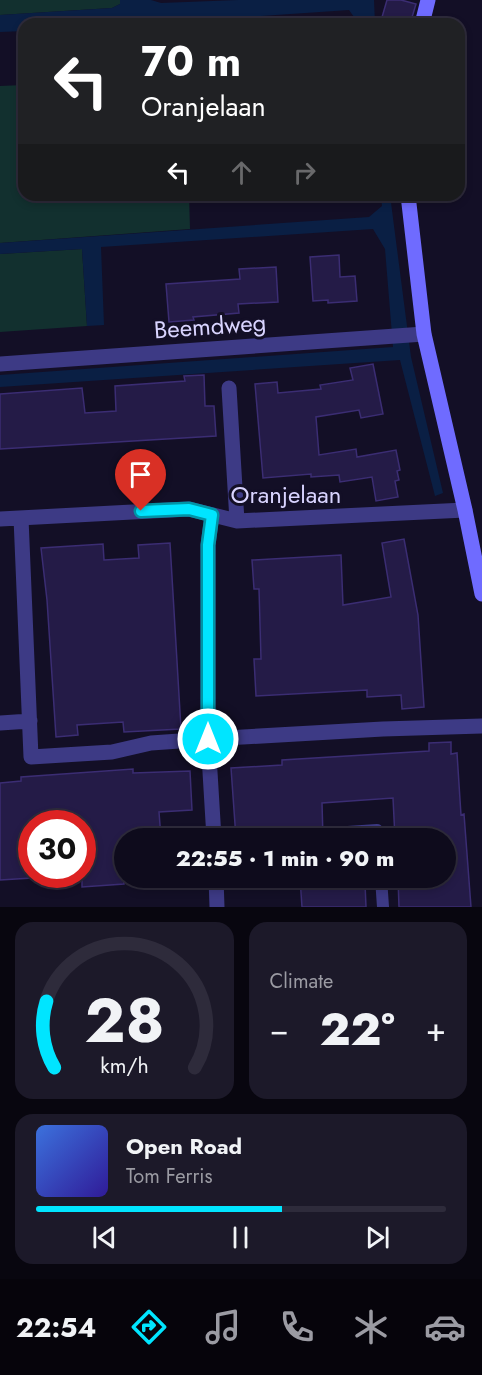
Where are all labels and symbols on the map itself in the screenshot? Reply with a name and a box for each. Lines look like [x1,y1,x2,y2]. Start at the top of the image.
street label: Beemdweg [153,305,267,347]
pin [115,449,166,511]
street label: Oranjelaan [231,477,341,512]
position arrow [176,707,240,771]
speed limit sign: 30 [18,810,96,888]

